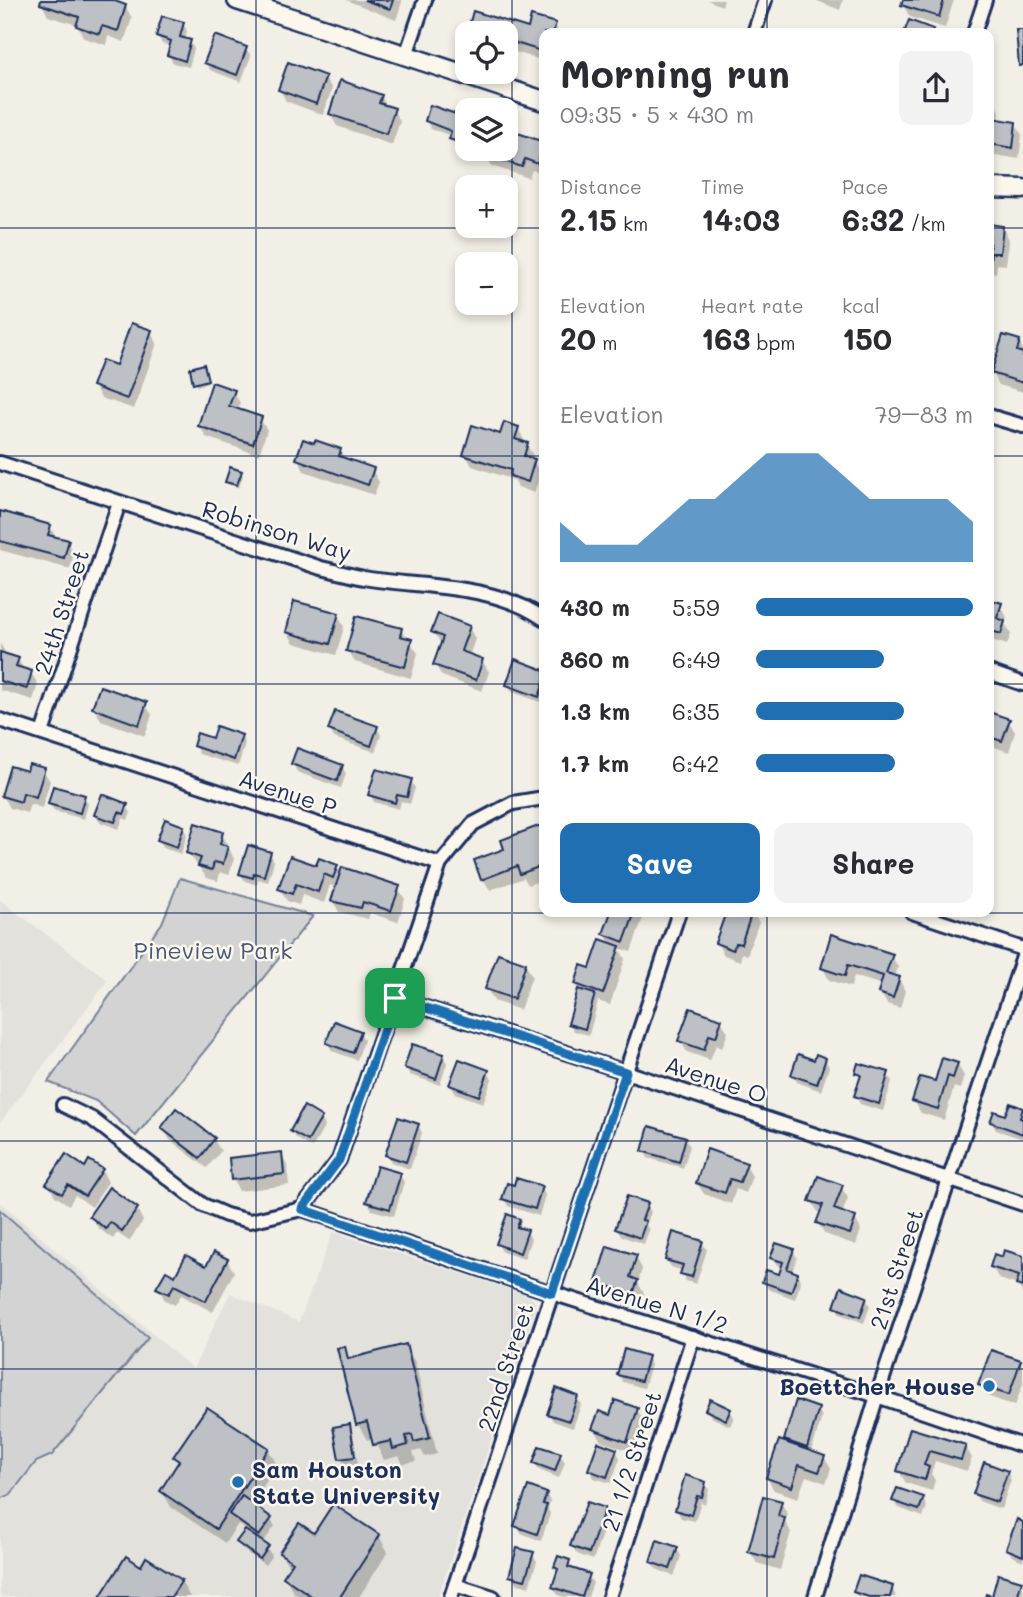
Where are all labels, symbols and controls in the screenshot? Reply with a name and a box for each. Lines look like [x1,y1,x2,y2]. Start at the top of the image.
map controls [455,21,518,315]
button: locate [455,21,518,84]
text: Morning run [560,48,790,98]
button: share [899,51,973,125]
button: layers [455,98,518,161]
text: 09:35 · 5 × 430 m [560,99,754,129]
text: Distance [560,174,642,199]
text: Time [701,174,744,199]
text: Pace [842,174,888,199]
button: + [455,175,518,238]
text: 2.15 [560,199,617,239]
text: 14:03 [701,199,780,239]
text: 6:32 [842,199,904,239]
text: km [617,211,648,236]
text: /km [904,211,946,236]
button: − [455,252,518,315]
text: Elevation [560,293,645,318]
text: Heart rate [701,293,804,318]
text: kcal [842,293,880,318]
text: 20 [560,318,596,358]
text: 163 [701,318,750,358]
text: 150 [842,318,892,358]
text: m [596,330,617,355]
text: bpm [750,330,796,355]
text: Elevation [560,399,663,429]
text: 79–83 m [875,399,973,429]
street label: Robinson Way [199,493,355,567]
street label: 24th Street [27,546,95,678]
text: 430 m [560,592,630,622]
text: 5:59 [672,592,720,622]
text: 860 m [560,644,630,674]
text: 6:49 [672,644,720,674]
text: 1.3 km [560,696,630,726]
text: 6:35 [672,696,720,726]
text: 1.7 km [560,748,629,778]
text: 6:42 [672,748,719,778]
street label: Avenue P [235,762,341,822]
button: Save [560,823,760,903]
button: Share [774,823,973,903]
park label: Pineview Park [134,935,292,965]
pin [365,968,425,1028]
icon: arrive [376,979,414,1017]
street label: Avenue O [661,1048,771,1110]
street label: 21st Street [862,1205,930,1333]
street label: Avenue N 1/2 [583,1268,731,1340]
street label: 22nd Street [470,1299,540,1435]
place label: Boettcher House [779,1371,975,1401]
marker: Boettcher House [981,1378,997,1394]
street label: 21 1/2 Street [594,1387,668,1535]
place label: Sam Houston State University [252,1454,440,1510]
marker: Sam Houston State University [230,1474,246,1490]

